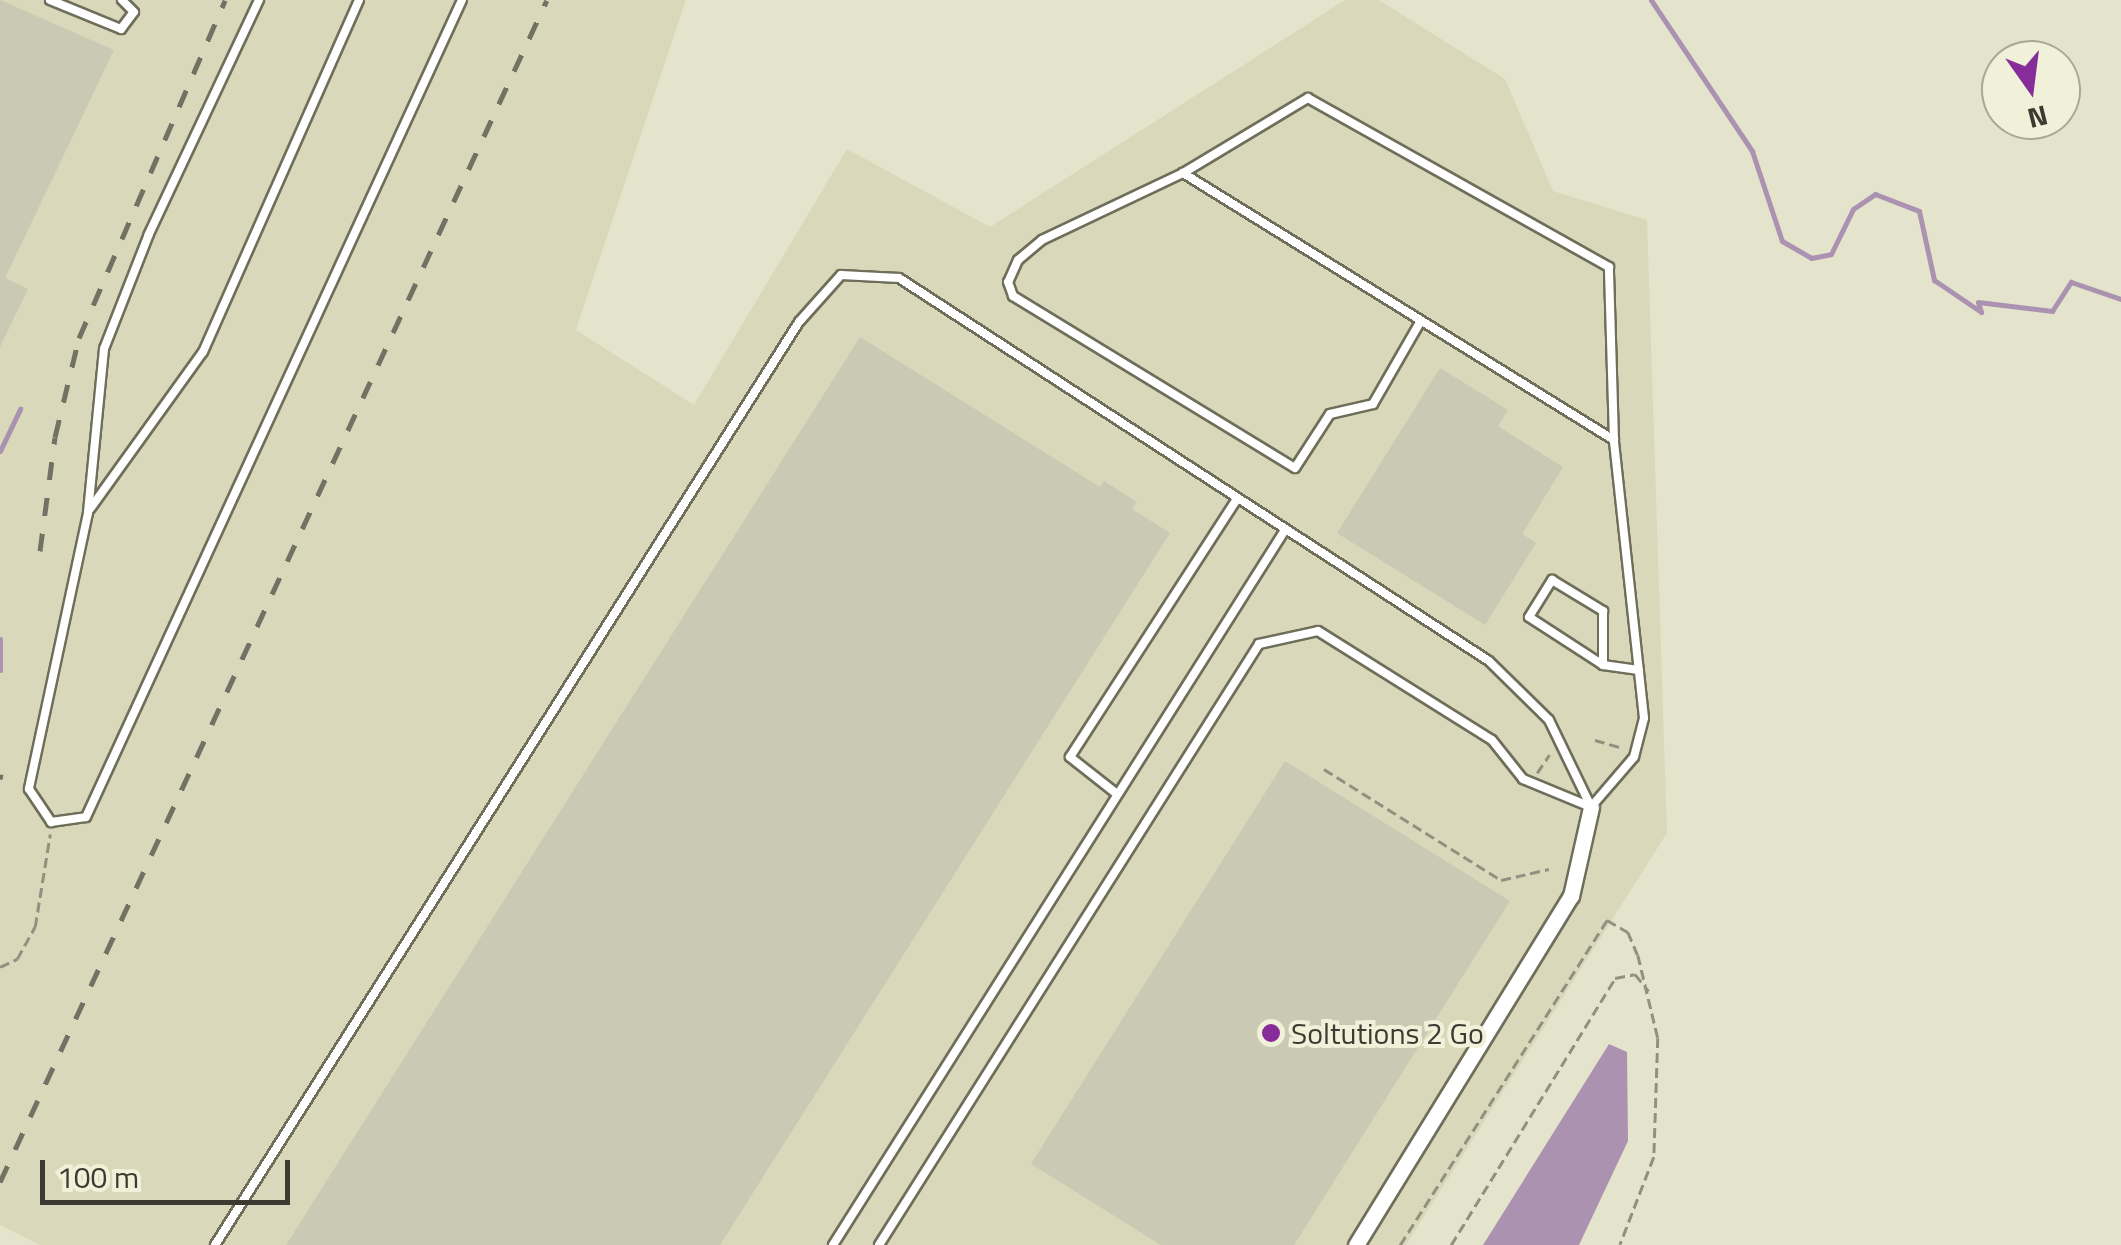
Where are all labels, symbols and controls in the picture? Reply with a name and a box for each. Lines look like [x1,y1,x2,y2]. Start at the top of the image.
north arrow [1981,40,2081,140]
text: N [2023,94,2053,141]
place label: Soltutions 2 Go [1291,1015,1484,1051]
marker: Soltutions 2 Go [1260,1022,1282,1044]
scale bar [45,1140,295,1202]
text: 100 m [57,1154,139,1200]

